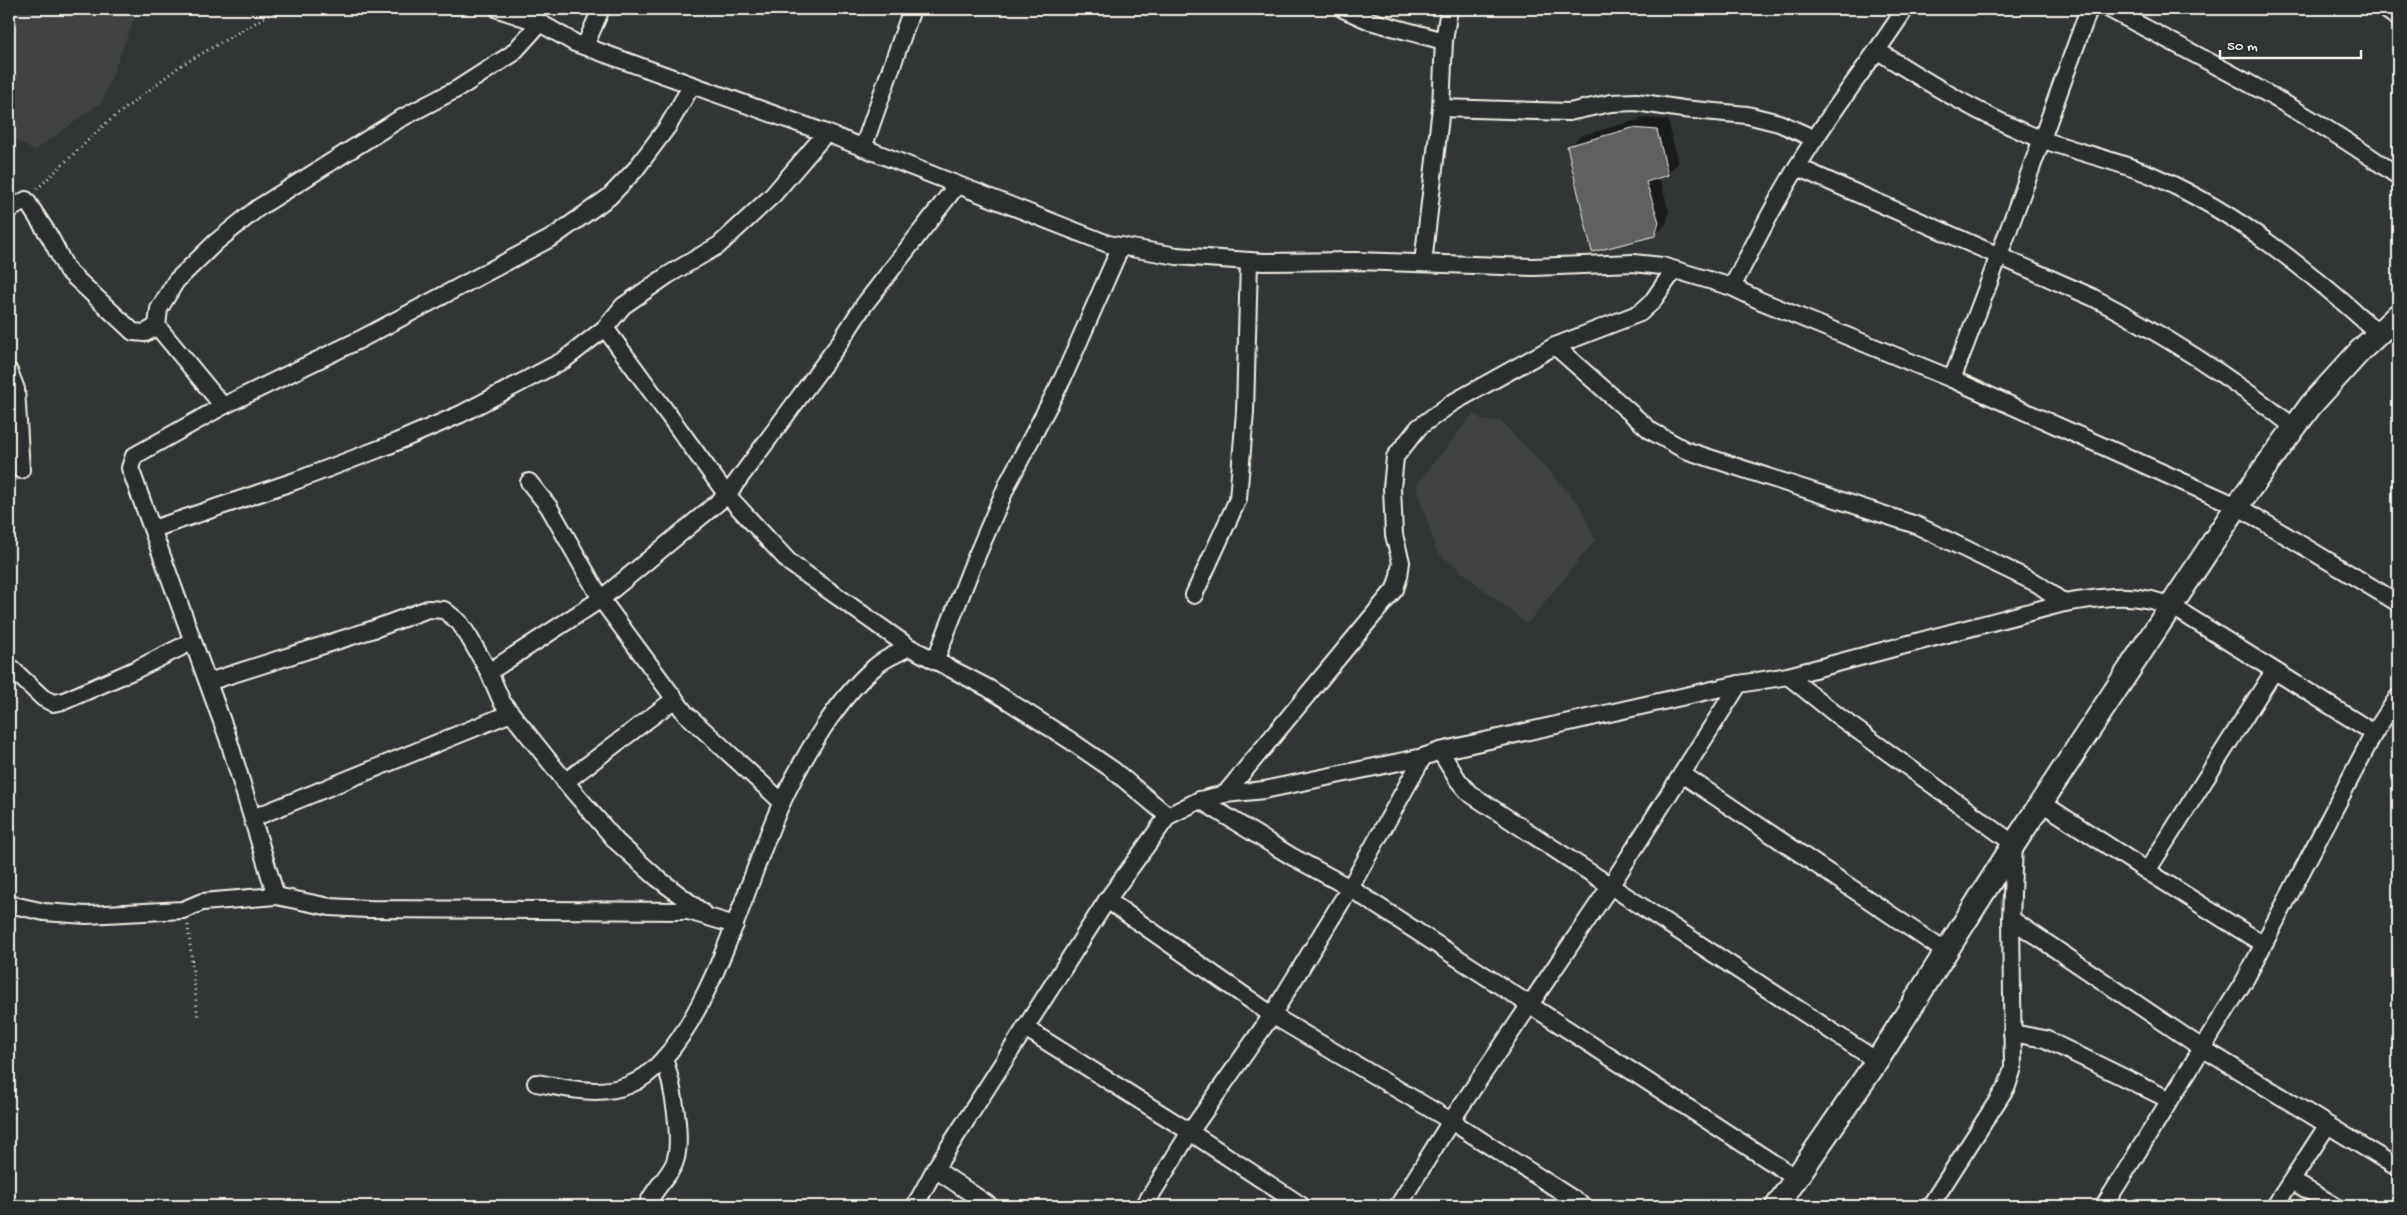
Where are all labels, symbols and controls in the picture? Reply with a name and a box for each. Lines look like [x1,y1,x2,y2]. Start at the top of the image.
scale bar [2220,28,2361,60]
text: 50 m [2227,38,2258,56]

